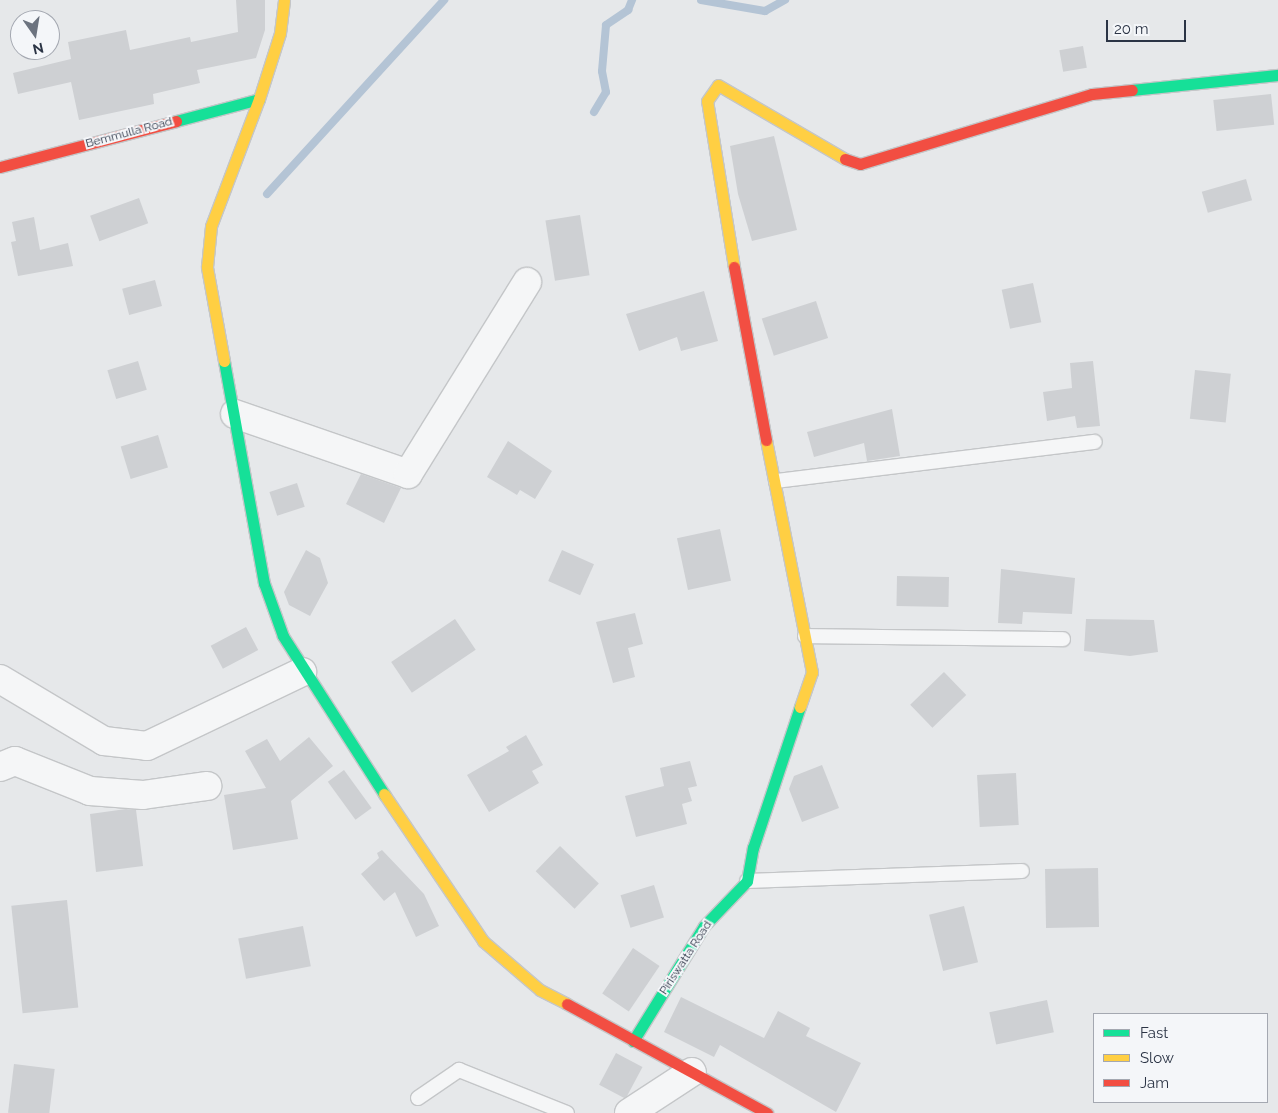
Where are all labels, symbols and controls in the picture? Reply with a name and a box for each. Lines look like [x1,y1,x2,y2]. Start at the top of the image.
north arrow [10,10,60,60]
scale bar [1108,10,1188,42]
text: 20 m [1114,20,1149,38]
text: N [31,40,45,58]
street label: Bemmulla Road [84,115,174,151]
street label: Piriswatta Road [657,918,715,998]
legend [1093,1013,1268,1103]
text: Fast [1140,1024,1168,1042]
text: Slow [1140,1049,1174,1067]
text: Jam [1140,1074,1169,1092]

